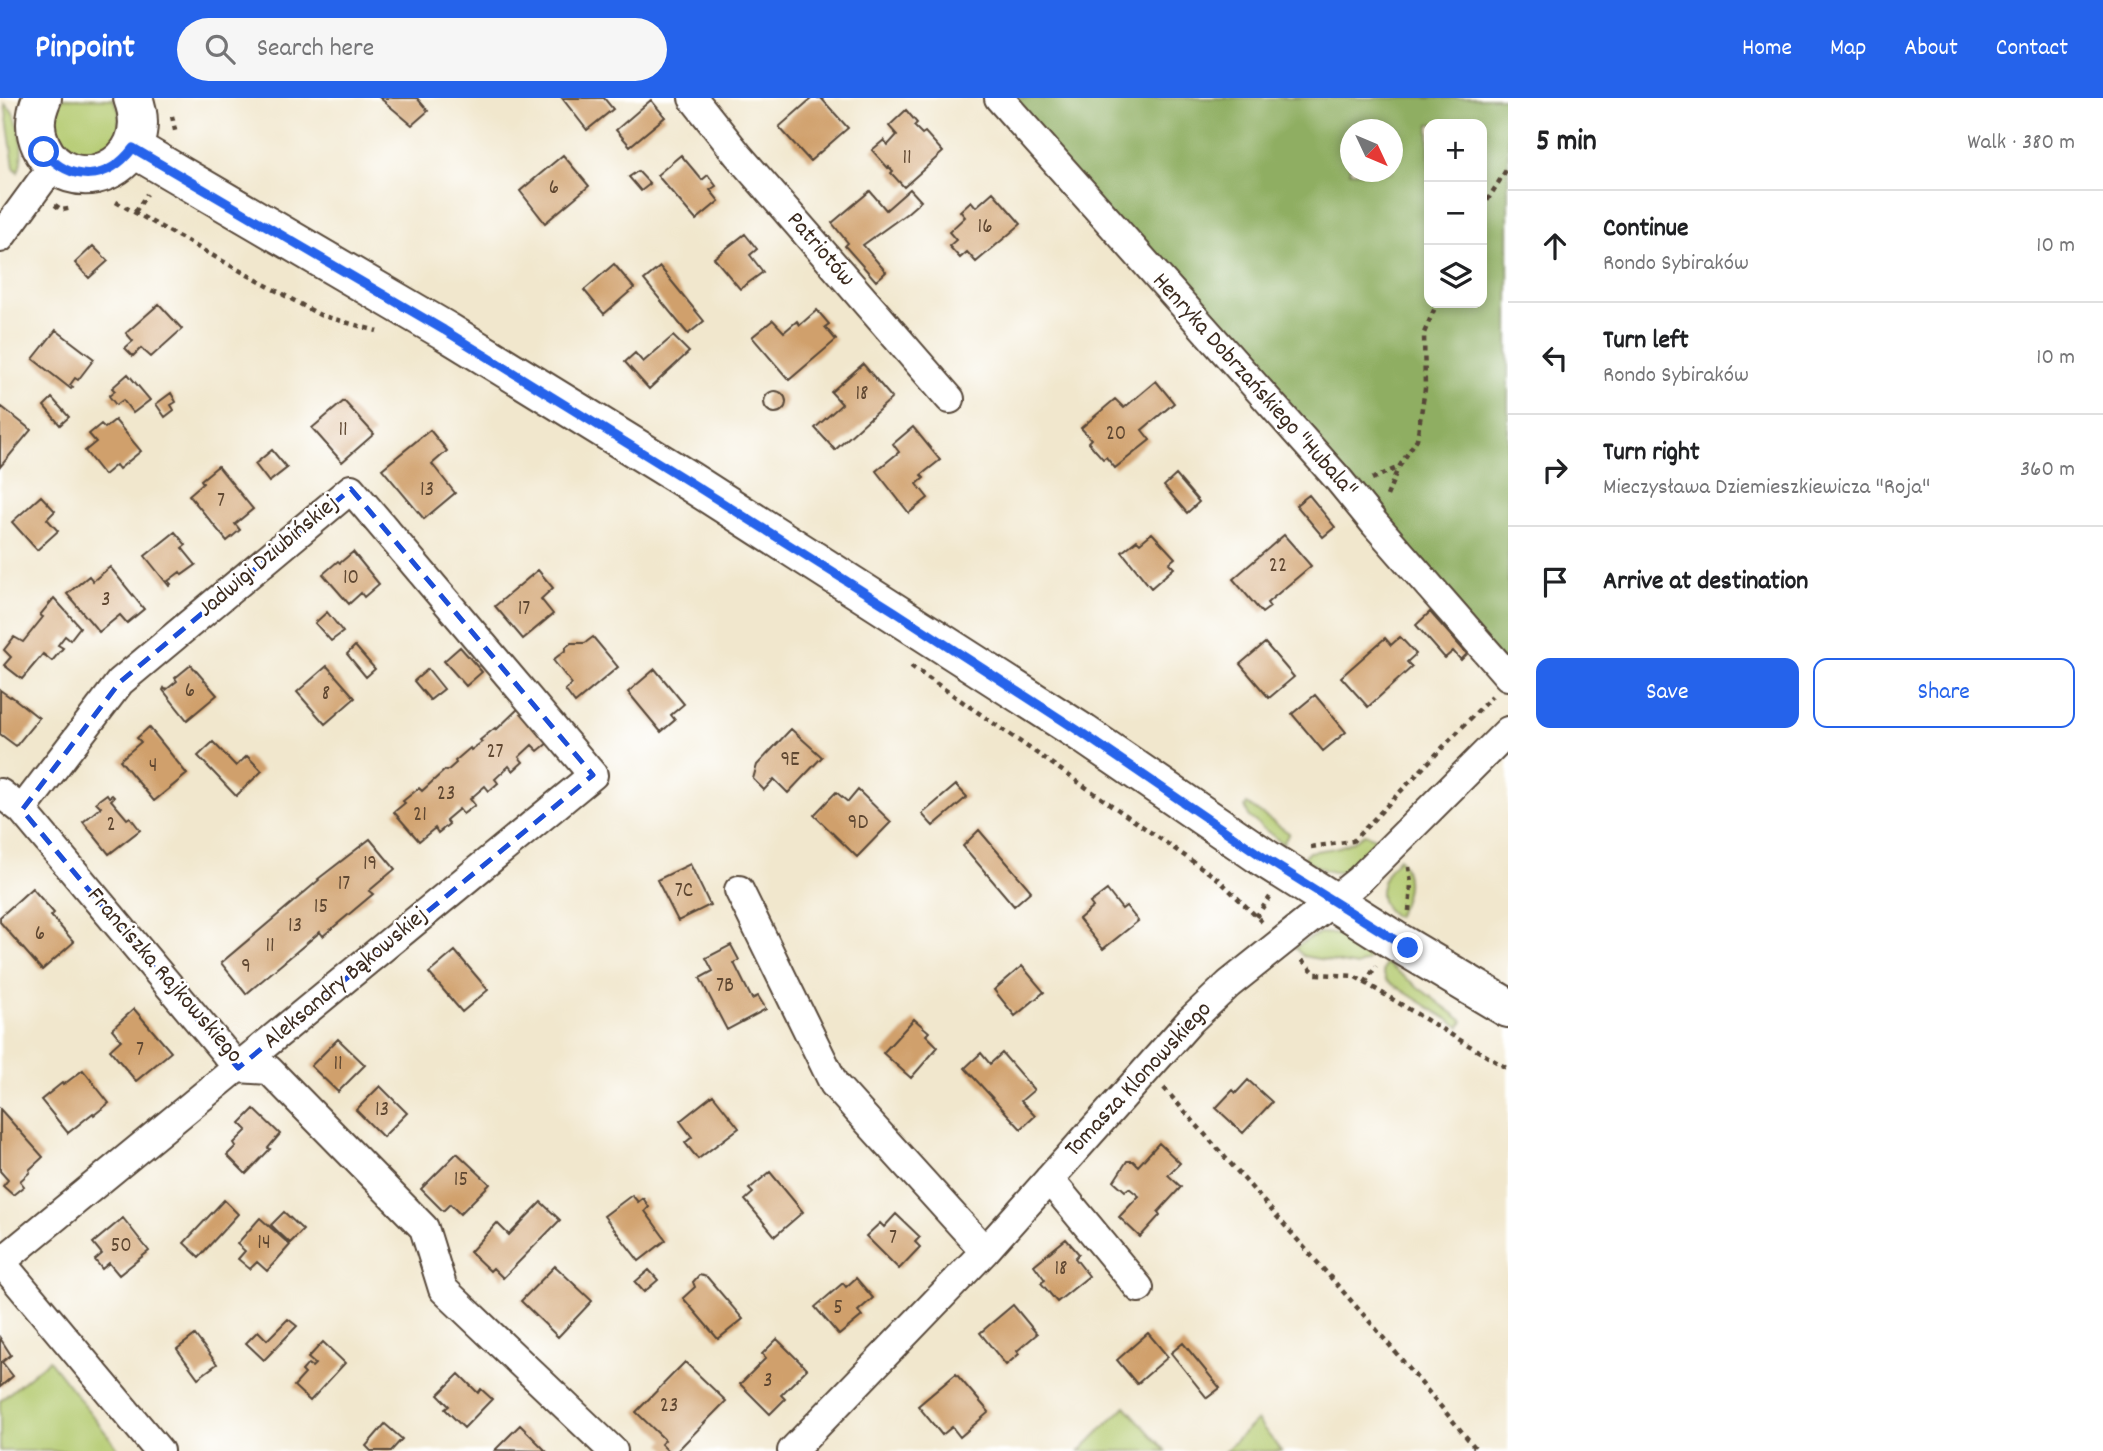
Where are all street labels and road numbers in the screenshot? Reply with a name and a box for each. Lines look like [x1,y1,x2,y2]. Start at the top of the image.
street label: Patriotów [778,205,862,295]
street label: Henryka Dobrzańskiego "Hubala" [1143,266,1365,506]
street label: Jadwigi Dziubińskiej [191,488,347,626]
street label: Franciszka Rajkowskiego [78,881,250,1071]
street label: Aleksandry Bąkowskiej [256,900,436,1058]
street label: Tomasza Klonowskiego [1057,994,1221,1166]

